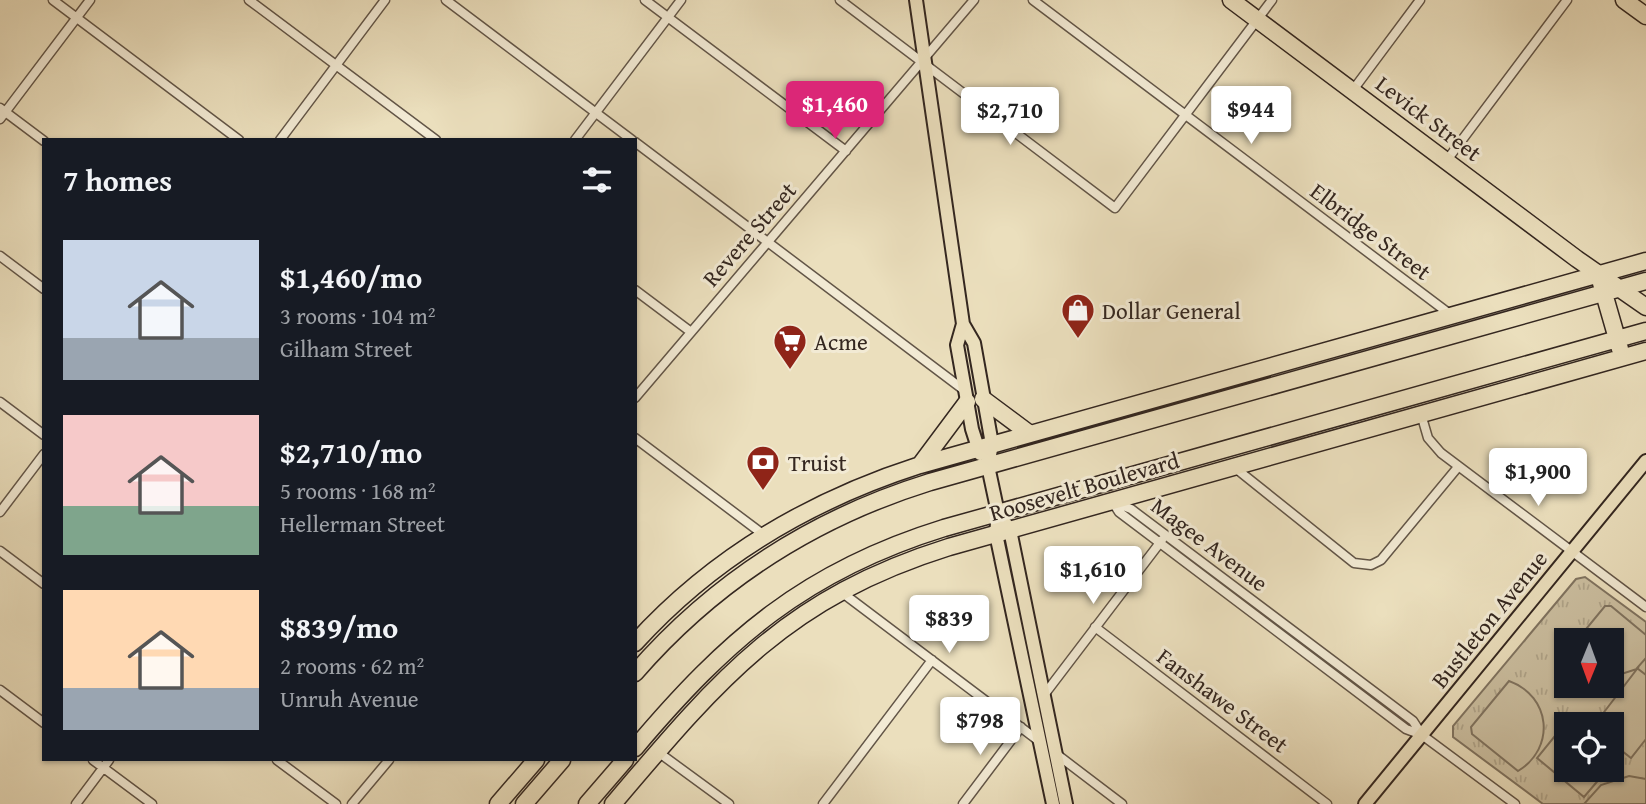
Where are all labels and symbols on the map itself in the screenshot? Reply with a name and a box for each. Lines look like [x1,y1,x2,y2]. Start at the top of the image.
street label: Levick Street [1369,67,1489,169]
pin: $1,460 [778,82,892,141]
pin: $944 [1210,86,1292,146]
pin: $2,710 [953,88,1067,147]
street label: Revere Street [694,175,804,293]
street label: Elbridge Street [1304,175,1438,287]
shop icon: Dollar General [1059,291,1097,340]
place label: Dollar General [1102,294,1241,327]
supermarket icon: Acme [771,322,809,371]
place label: Acme [814,325,868,358]
bank icon: Truist [744,443,782,492]
street label: Roosevelt Boulevard [985,443,1183,529]
place label: Truist [788,446,847,479]
pin: $1,900 [1481,448,1595,508]
street label: Magee Avenue [1145,489,1275,599]
street label: Bustleton Avenue [1423,543,1555,695]
pin: $1,610 [1036,546,1150,606]
pin: $839 [908,596,990,655]
north arrow [1554,628,1624,698]
street label: Fanshawe Street [1151,640,1295,760]
pin: $798 [939,698,1021,757]

